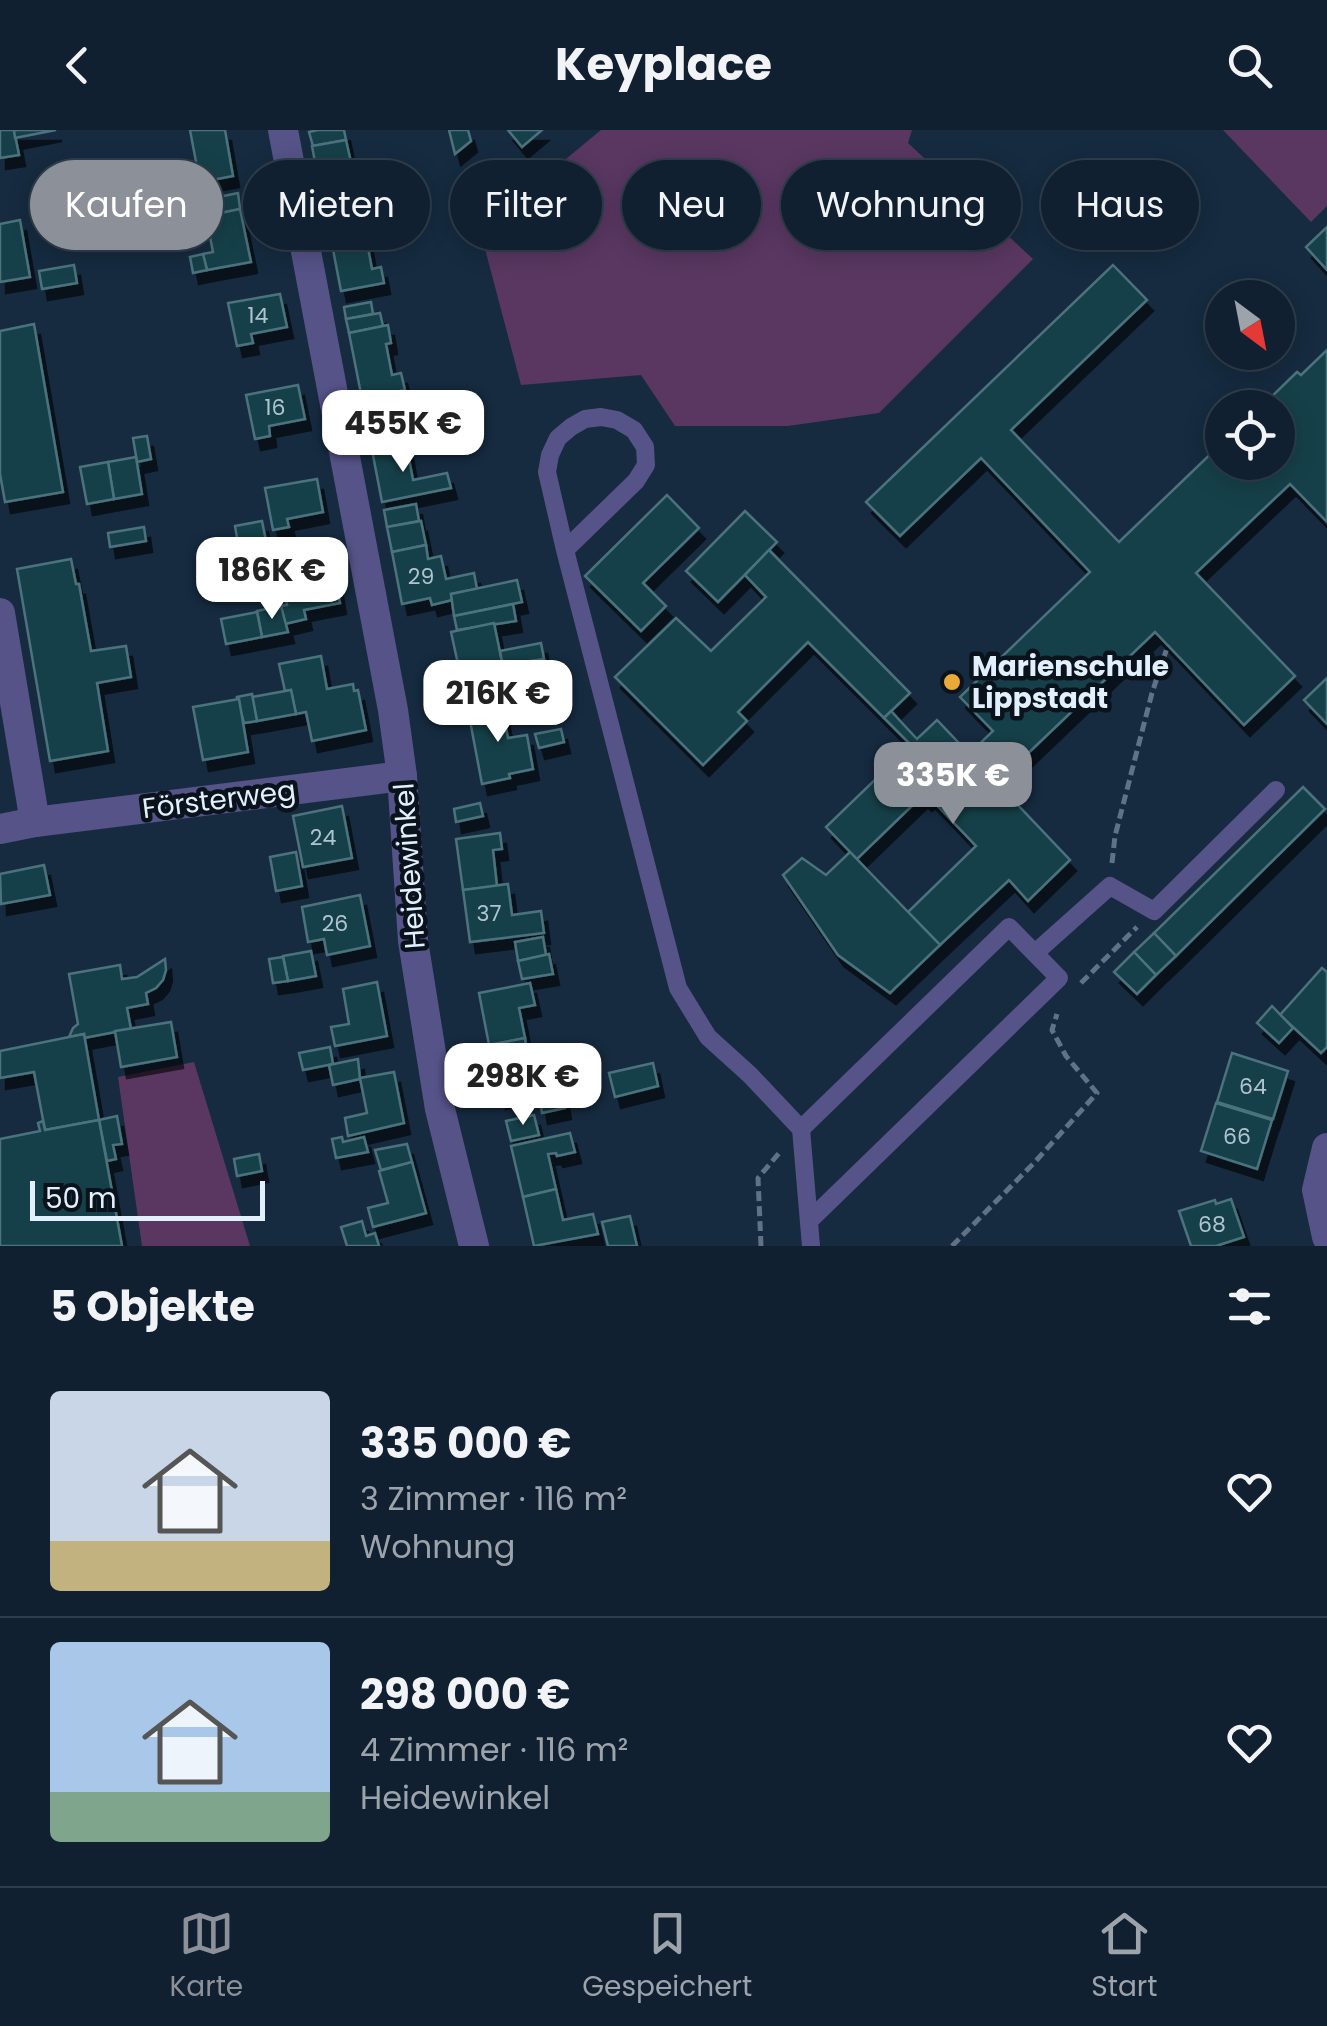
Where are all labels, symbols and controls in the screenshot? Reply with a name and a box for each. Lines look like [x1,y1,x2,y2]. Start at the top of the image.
text: Keyplace [555,33,772,96]
icon: back [50,38,105,93]
icon: search [1222,38,1277,93]
chip: Kaufen [30,160,223,250]
chip: Mieten [243,160,430,250]
chip: Filter [450,160,602,250]
chip: Neu [622,160,761,250]
chip: Wohnung [781,160,1021,250]
chip: Haus [1041,160,1199,250]
north arrow [1205,280,1295,370]
map controls [1205,280,1295,480]
house number: 14 [248,300,269,331]
pin: 455K € [322,390,484,475]
button: locate [1205,390,1295,480]
house number: 16 [264,392,286,423]
text: 455K € [344,400,462,445]
pin: 186K € [191,537,353,622]
text: 186K € [218,547,326,592]
house number: 29 [408,561,434,592]
place label: Marienschule Lippstadt [972,647,1169,718]
pin: 216K € [417,660,579,745]
text: 216K € [445,670,551,715]
marker: Marienschule Lippstadt [941,671,963,693]
pin: 335K € [872,742,1034,827]
text: 335K € [896,752,1010,797]
street label: Försterweg [140,771,298,828]
street label: Heidewinkel [384,782,435,950]
house number: 24 [310,822,336,853]
house number: 37 [477,898,501,929]
house number: 26 [322,908,348,939]
pin: 298K € [442,1043,604,1128]
text: 298K € [466,1053,580,1098]
house number: 64 [1239,1071,1267,1102]
house number: 66 [1223,1121,1251,1152]
scale bar [30,1176,265,1220]
text: 50 m [45,1179,116,1218]
house number: 68 [1198,1209,1226,1240]
text: 5 Objekte [50,1277,255,1336]
icon: filters [1222,1279,1277,1334]
text: 335 000 € [360,1414,572,1473]
icon: home [130,1431,250,1551]
icon: heart [1222,1464,1277,1519]
text: 3 Zimmer · 116 m² [360,1476,627,1521]
text: Wohnung [360,1524,515,1569]
text: 298 000 € [360,1665,570,1724]
icon: home [130,1682,250,1802]
icon: heart [1222,1715,1277,1770]
text: 4 Zimmer · 116 m² [360,1727,628,1772]
text: Heidewinkel [360,1775,550,1820]
tab: Karte [170,1906,243,2008]
tab: Gespeichert [582,1906,752,2008]
tab: Start [1091,1906,1157,2008]

